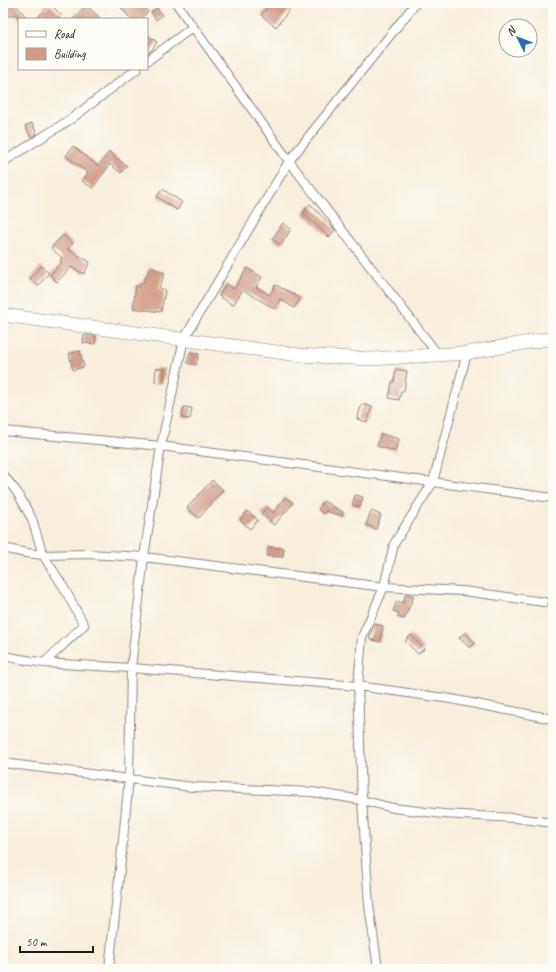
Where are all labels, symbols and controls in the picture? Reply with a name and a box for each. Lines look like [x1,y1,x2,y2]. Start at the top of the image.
legend [18,18,148,70]
north arrow [498,18,538,58]
text: N [503,22,520,39]
text: Road [54,26,76,42]
text: Building [54,46,86,62]
scale bar [20,928,93,954]
text: 50 m [26,934,48,950]

